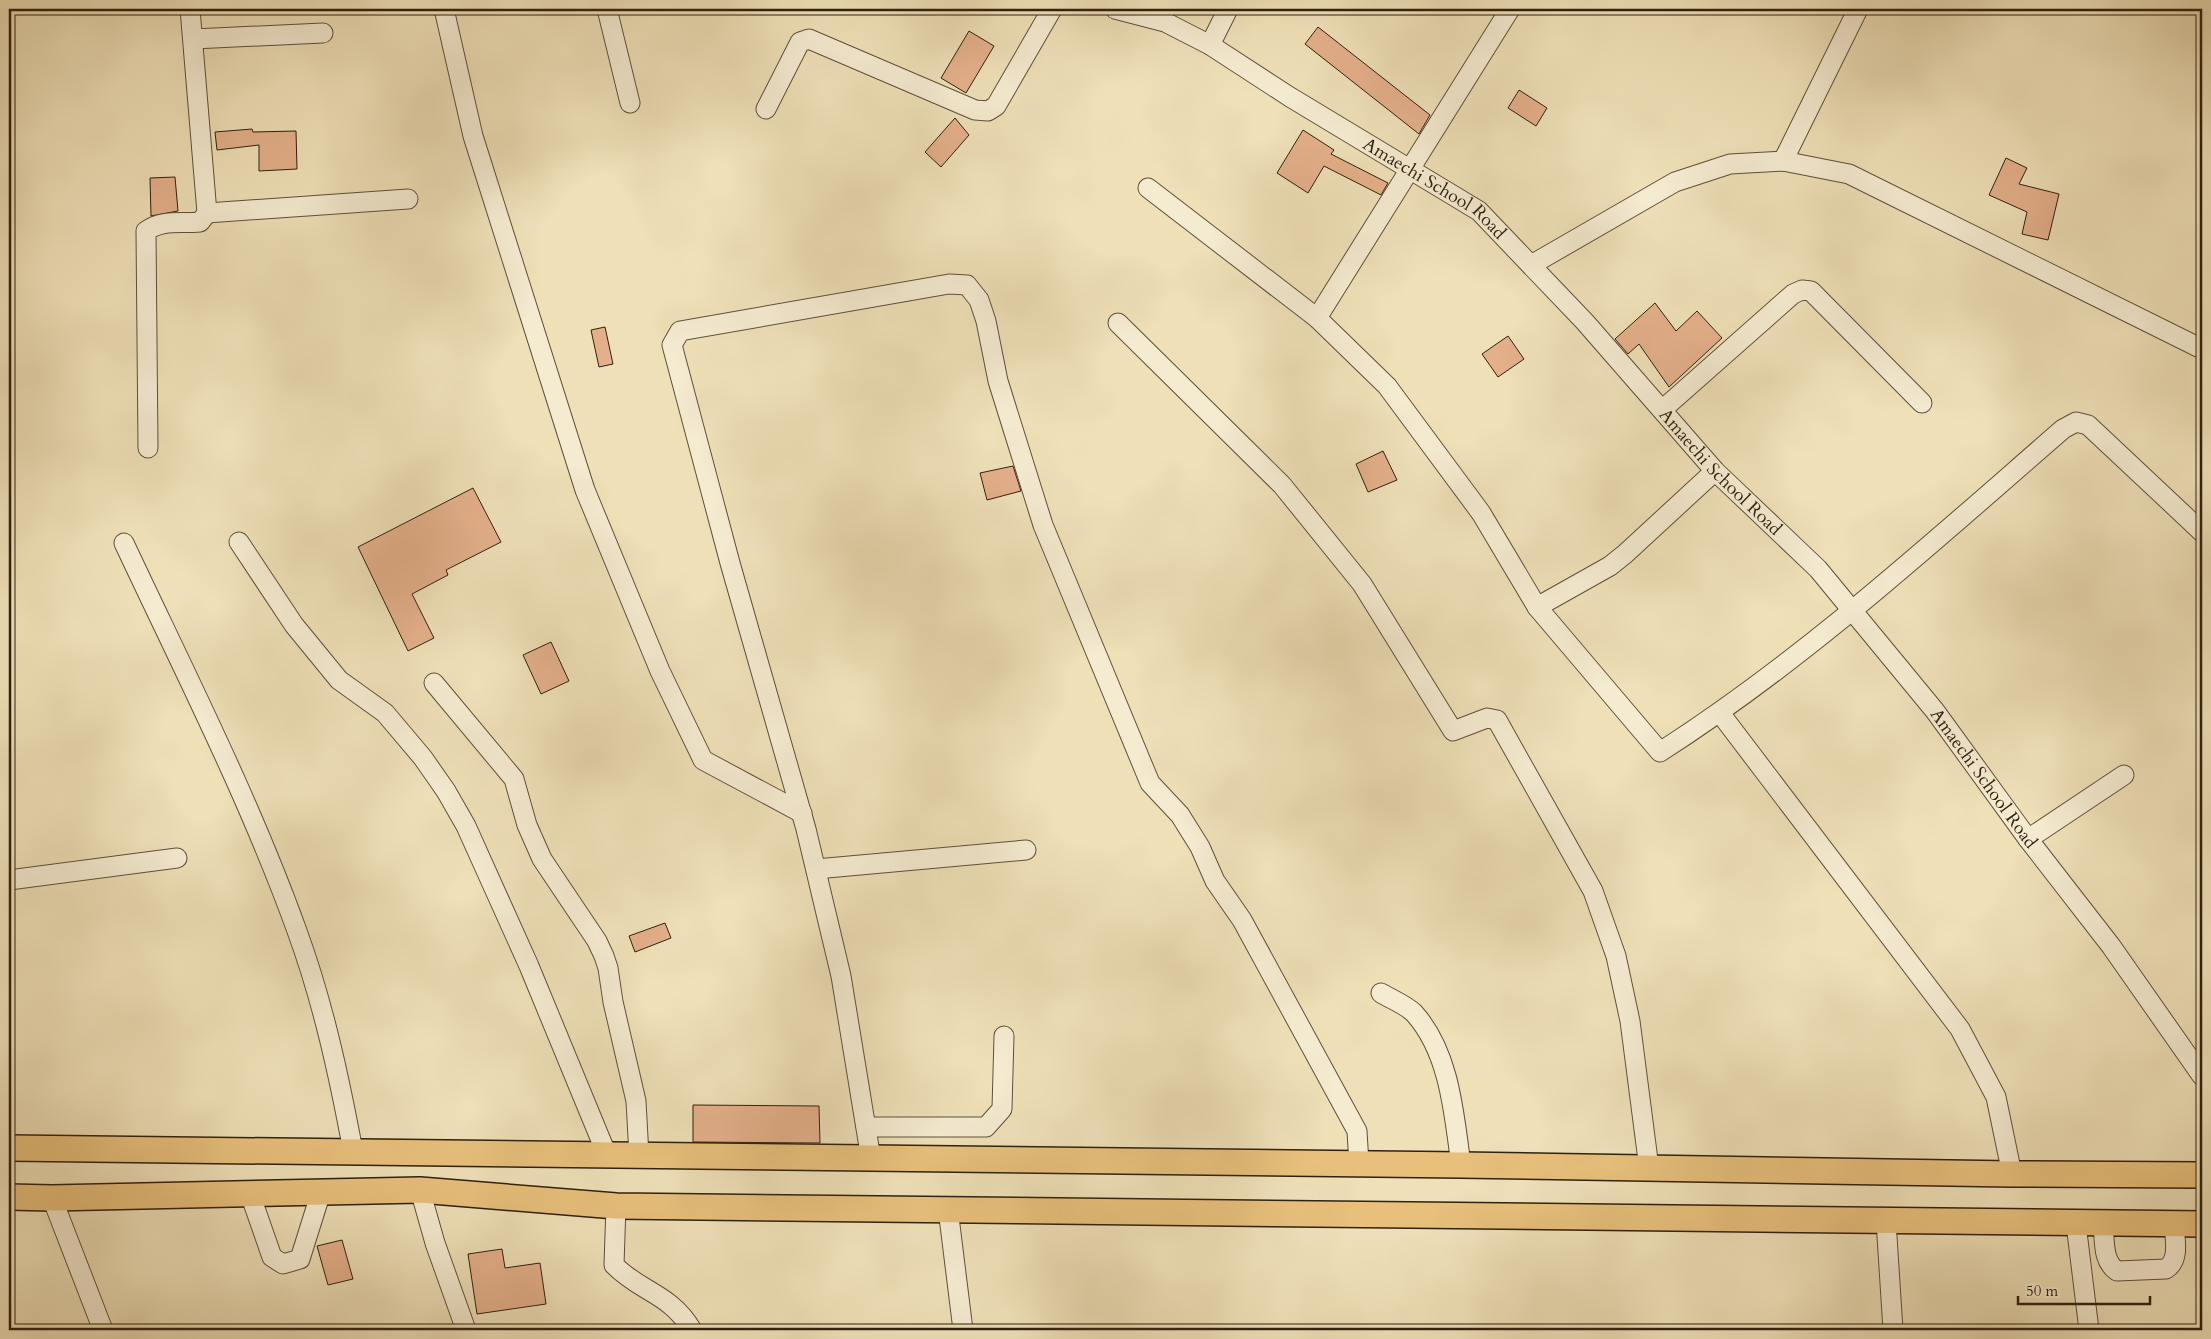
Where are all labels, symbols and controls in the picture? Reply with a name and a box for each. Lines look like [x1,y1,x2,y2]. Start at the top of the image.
street label: Amaechi School Road [1359,132,1512,245]
street label: Amaechi School Road [1653,403,1788,541]
street label: Amaechi School Road [1925,703,2044,854]
scale bar [2018,1274,2151,1306]
text: 50 m [2026,1281,2058,1301]

